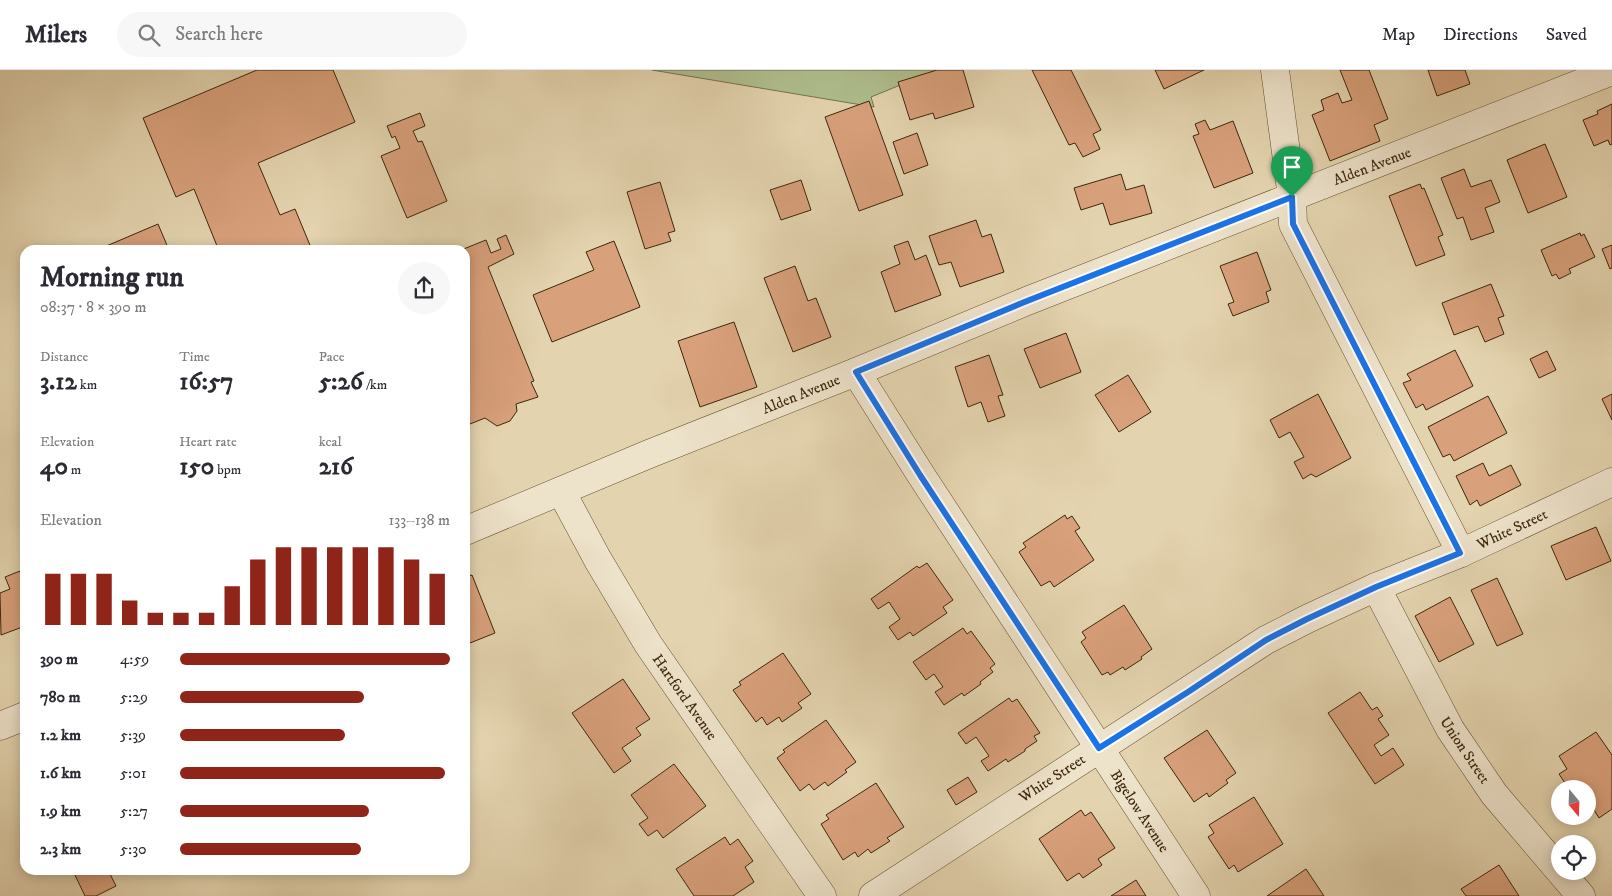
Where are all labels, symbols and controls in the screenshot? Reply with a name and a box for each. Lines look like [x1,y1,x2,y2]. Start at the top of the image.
search box [117,12,467,57]
text: Milers [25,20,87,50]
icon: search [135,21,163,49]
text: Search here [175,23,263,46]
text: Map [1382,24,1415,46]
text: Directions [1443,24,1518,46]
text: Saved [1546,24,1587,46]
street label: Alden Avenue [1330,143,1414,190]
pin [1271,146,1313,197]
icon: arrive [1278,153,1306,181]
text: Morning run [40,260,184,295]
button: share [398,262,450,314]
text: 08:37 · 8 × 390 m [40,297,146,317]
text: Distance [40,348,88,366]
text: Time [179,348,210,366]
text: Pace [319,348,345,366]
text: 3.12 [40,366,77,397]
text: 16:57 [179,366,234,397]
text: 5:26 [319,366,363,397]
street label: Alden Avenue [760,370,843,419]
text: km [77,376,97,394]
text: /km [363,376,387,394]
text: Elevation [40,433,94,451]
text: Heart rate [179,433,237,451]
text: kcal [319,433,342,451]
text: 40 [40,451,68,482]
text: 150 [179,451,214,482]
text: 216 [319,451,353,482]
text: m [68,461,81,479]
text: bpm [214,461,241,479]
street label: White Street [1473,505,1551,554]
text: Elevation [40,510,102,530]
text: 133–138 m [388,510,450,530]
text: 390 m [40,649,78,669]
text: 4:59 [120,649,149,669]
street label: Hartford Avenue [648,651,721,744]
text: 780 m [40,687,81,707]
text: 5:29 [120,687,148,707]
street label: Union Street [1435,713,1494,788]
text: 1.2 km [40,725,81,745]
text: 5:39 [120,725,146,745]
street label: White Street [1015,750,1089,808]
text: 1.6 km [40,763,81,783]
text: 5:01 [120,763,147,783]
street label: Bigelow Avenue [1106,766,1173,856]
north arrow [1551,780,1596,825]
map controls [1551,780,1596,880]
text: 1.9 km [40,801,81,821]
text: 5:27 [120,801,148,821]
button: locate [1551,835,1596,880]
text: 2.3 km [40,839,81,859]
text: 5:30 [120,839,147,859]

